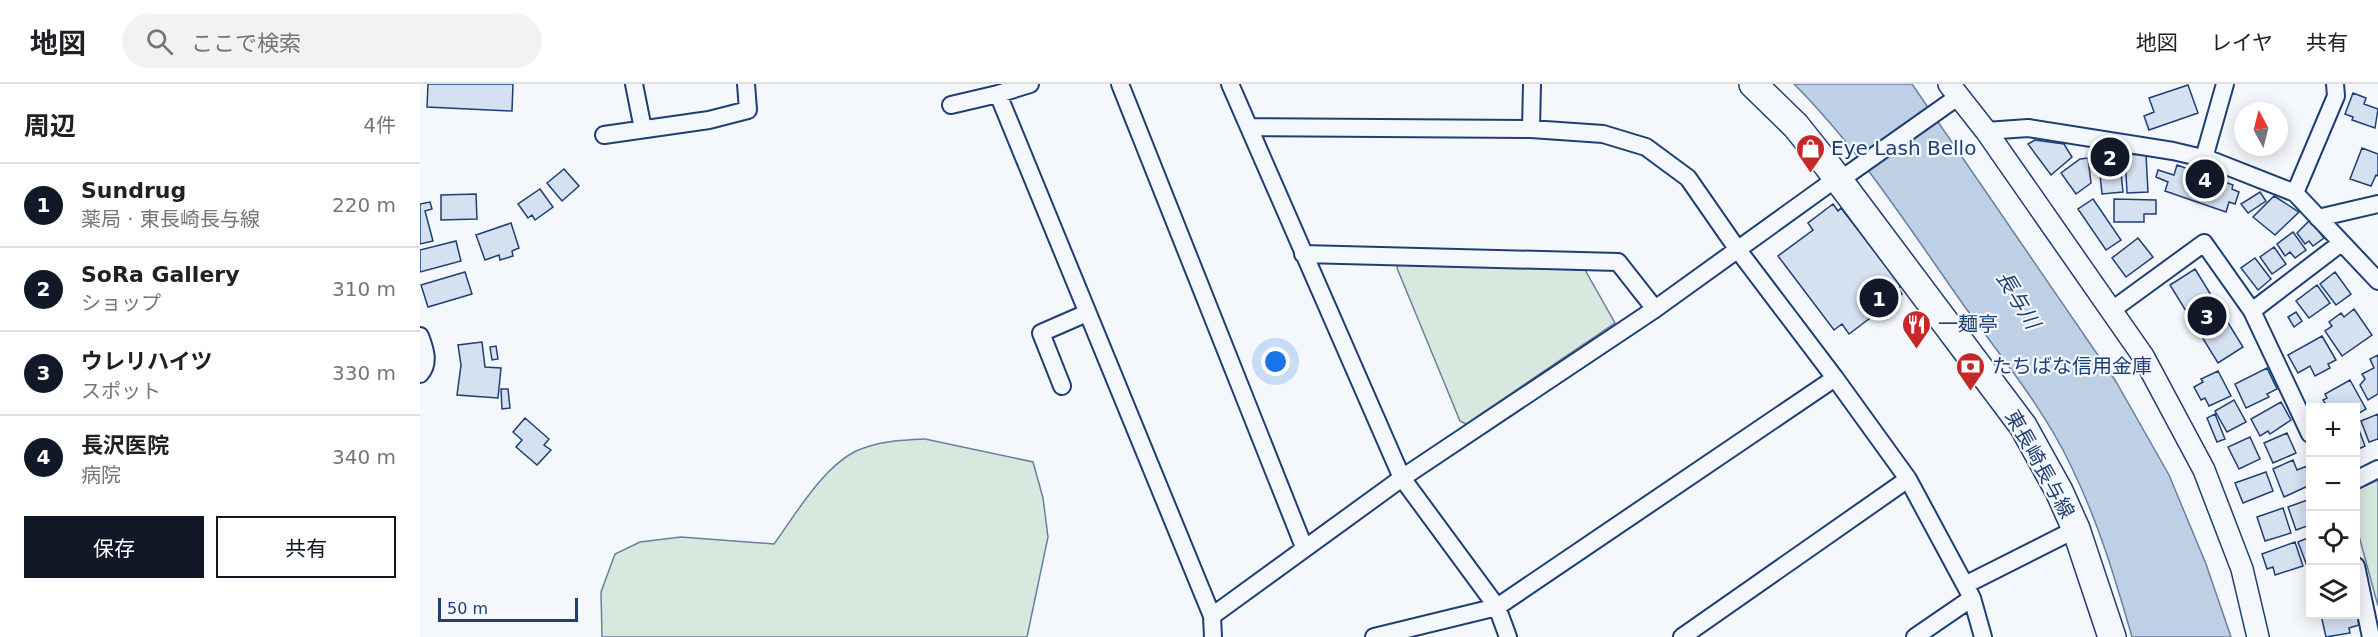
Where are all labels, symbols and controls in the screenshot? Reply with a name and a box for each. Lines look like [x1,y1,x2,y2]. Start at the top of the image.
search box [122,14,542,68]
icon: search [143,25,176,58]
text: 地図 [30,27,86,60]
text: ここで検索 [191,31,301,56]
text: 地図 [2136,31,2178,55]
text: レイヤ [2211,31,2273,55]
text: 共有 [2306,31,2348,55]
north arrow [2234,102,2288,156]
text: 周辺 [24,111,76,141]
text: 4件 [363,113,396,137]
shop icon: Eye Lash Bello [1794,132,1826,174]
pin: 2 [2090,134,2130,180]
place label: Eye Lash Bello [1831,136,1976,160]
pin: 4 [2186,156,2224,202]
text: Sundrug [81,178,186,203]
text: 1 [37,193,50,217]
text: 220 m [332,193,396,217]
text: 薬局 · 東長崎長与線 [81,207,260,231]
text: SoRa Gallery [81,262,240,287]
water label: 長与川 [1991,267,2046,335]
pin: 1 [1860,276,1898,320]
text: 2 [37,277,50,301]
text: 310 m [332,277,396,301]
text: ショップ [81,291,161,315]
pin: 3 [2188,294,2226,338]
restaurant icon: 一麺亭 [1901,308,1933,350]
place label: 一麺亭 [1938,312,1998,336]
your location [1261,347,1290,376]
text: ウレリハイツ [81,349,213,374]
bank icon: たちばな信用金庫 [1955,350,1987,392]
place label: たちばな信用金庫 [1992,354,2152,378]
text: 3 [37,361,50,385]
text: 330 m [332,361,396,385]
text: スポット [81,379,161,403]
map controls [2306,403,2360,619]
button: + [2306,403,2360,457]
street label: 東長崎長与線 [2000,406,2080,522]
text: 長沢医院 [81,433,169,458]
text: 4 [37,445,50,469]
text: 340 m [332,445,396,469]
button: − [2306,457,2360,511]
text: 病院 [81,463,121,487]
button: locate [2306,511,2360,565]
button: 保存 [24,516,204,578]
button: 共有 [216,516,396,578]
button: layers [2306,565,2360,619]
scale bar [438,595,578,622]
text: 50 m [447,599,488,618]

